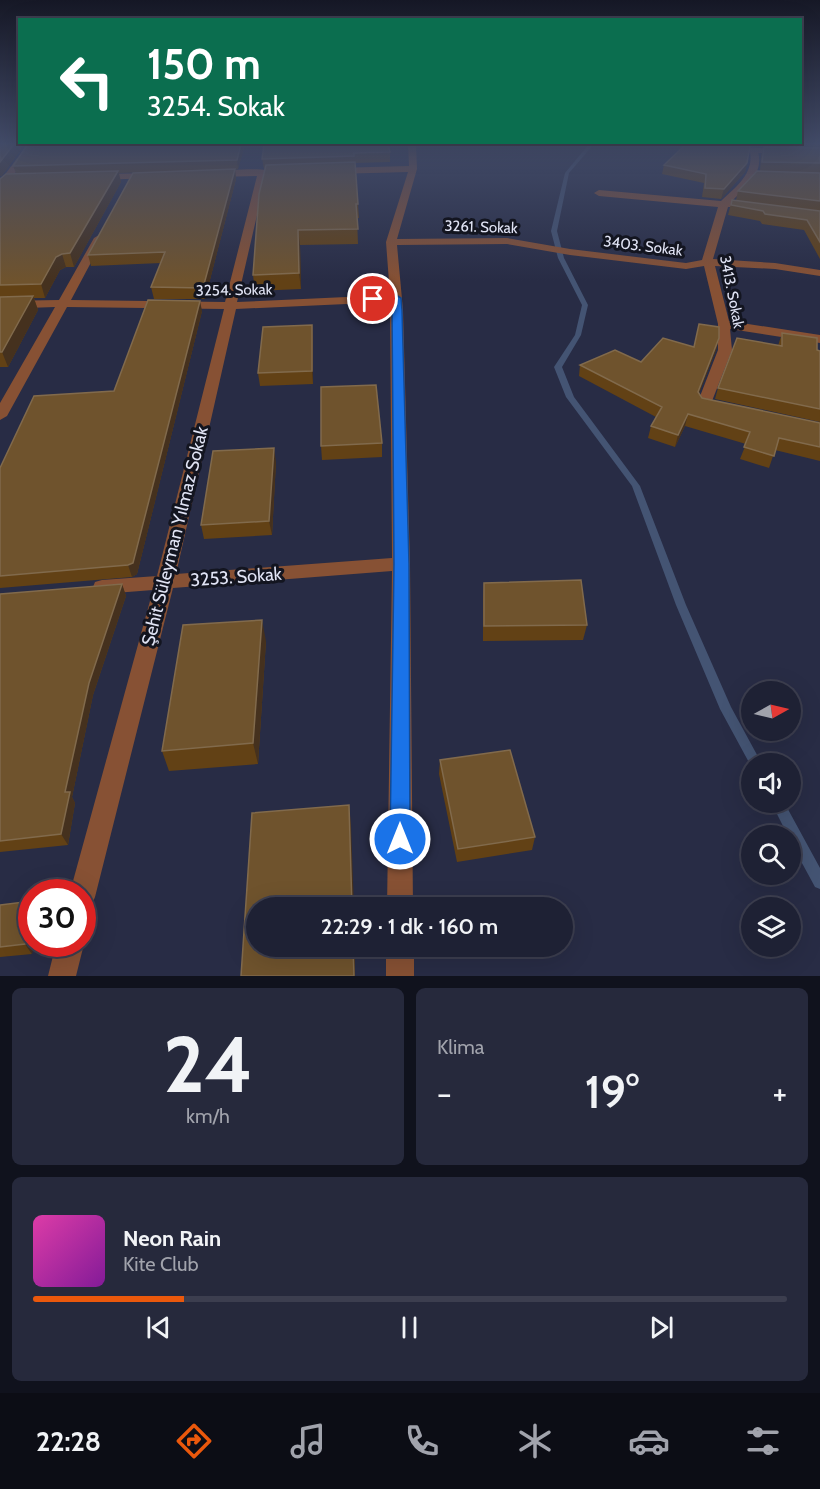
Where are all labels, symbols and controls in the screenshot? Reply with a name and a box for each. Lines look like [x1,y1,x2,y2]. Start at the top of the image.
text: 150 m [147,38,261,90]
icon: left [48,42,126,120]
text: 3254. Sokak [147,90,285,123]
street label: 3261. Sokak [444,217,518,237]
street label: 3403. Sokak [602,232,684,260]
street label: 3413. Sokak [716,254,748,330]
pin [347,273,398,324]
street label: 3254. Sokak [196,280,273,300]
icon: arrive [356,282,389,315]
street label: Şehit Süleyman Yılmaz Sokak [137,423,213,648]
street label: 3253. Sokak [190,563,283,591]
north arrow [741,681,801,741]
map controls [741,681,801,957]
button: sound [741,753,801,813]
position arrow [368,807,432,871]
button: search [741,825,801,885]
speed limit sign: 30 [18,879,96,957]
button: layers [741,897,801,957]
text: 22:29 · 1 dk · 160 m [321,913,498,940]
text: 24 [163,1017,253,1112]
text: Klima [437,1035,484,1059]
text: 19° [585,1065,639,1119]
text: − [437,1073,452,1113]
text: + [772,1073,787,1113]
text: km/h [186,1104,230,1128]
text: Neon Rain [123,1225,221,1252]
text: Kite Club [123,1252,199,1276]
icon: previous [142,1311,175,1344]
icon: pause [393,1311,426,1344]
icon: next [645,1311,678,1344]
icon: directions [173,1420,215,1462]
icon: music [287,1420,329,1462]
icon: phone [401,1420,443,1462]
icon: climate [514,1420,556,1462]
icon: car [628,1420,670,1462]
icon: filters [742,1420,784,1462]
text: 22:28 [36,1425,101,1458]

